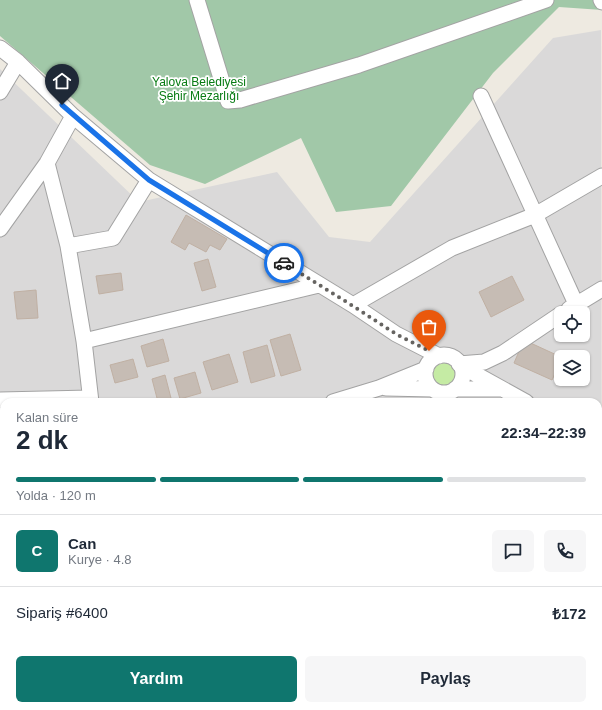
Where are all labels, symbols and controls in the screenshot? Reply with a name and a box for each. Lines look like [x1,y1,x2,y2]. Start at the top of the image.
pin [45,64,79,105]
icon: home [51,70,73,92]
park label: Yalova Belediyesi Şehir Mezarlığı [152,75,246,103]
courier [264,243,304,283]
icon: car [273,252,295,274]
map controls [554,306,590,386]
button: locate [554,306,590,342]
pin [412,310,446,351]
icon: bag [418,316,440,338]
button: layers [554,350,590,386]
text: Kalan süre [16,410,78,425]
text: 22:34–22:39 [501,424,586,441]
text: 2 dk [16,425,68,455]
text: Yolda · 120 m [16,488,96,503]
button: chat [492,530,534,572]
button: phone [544,530,586,572]
text: Can [68,535,96,552]
text: C [32,542,42,559]
text: Kurye · 4.8 [68,552,132,567]
text: Sipariş #6400 [16,604,108,621]
text: ₺172 [552,605,586,622]
button: Yardım [16,656,297,702]
button: Paylaş [305,656,586,702]

